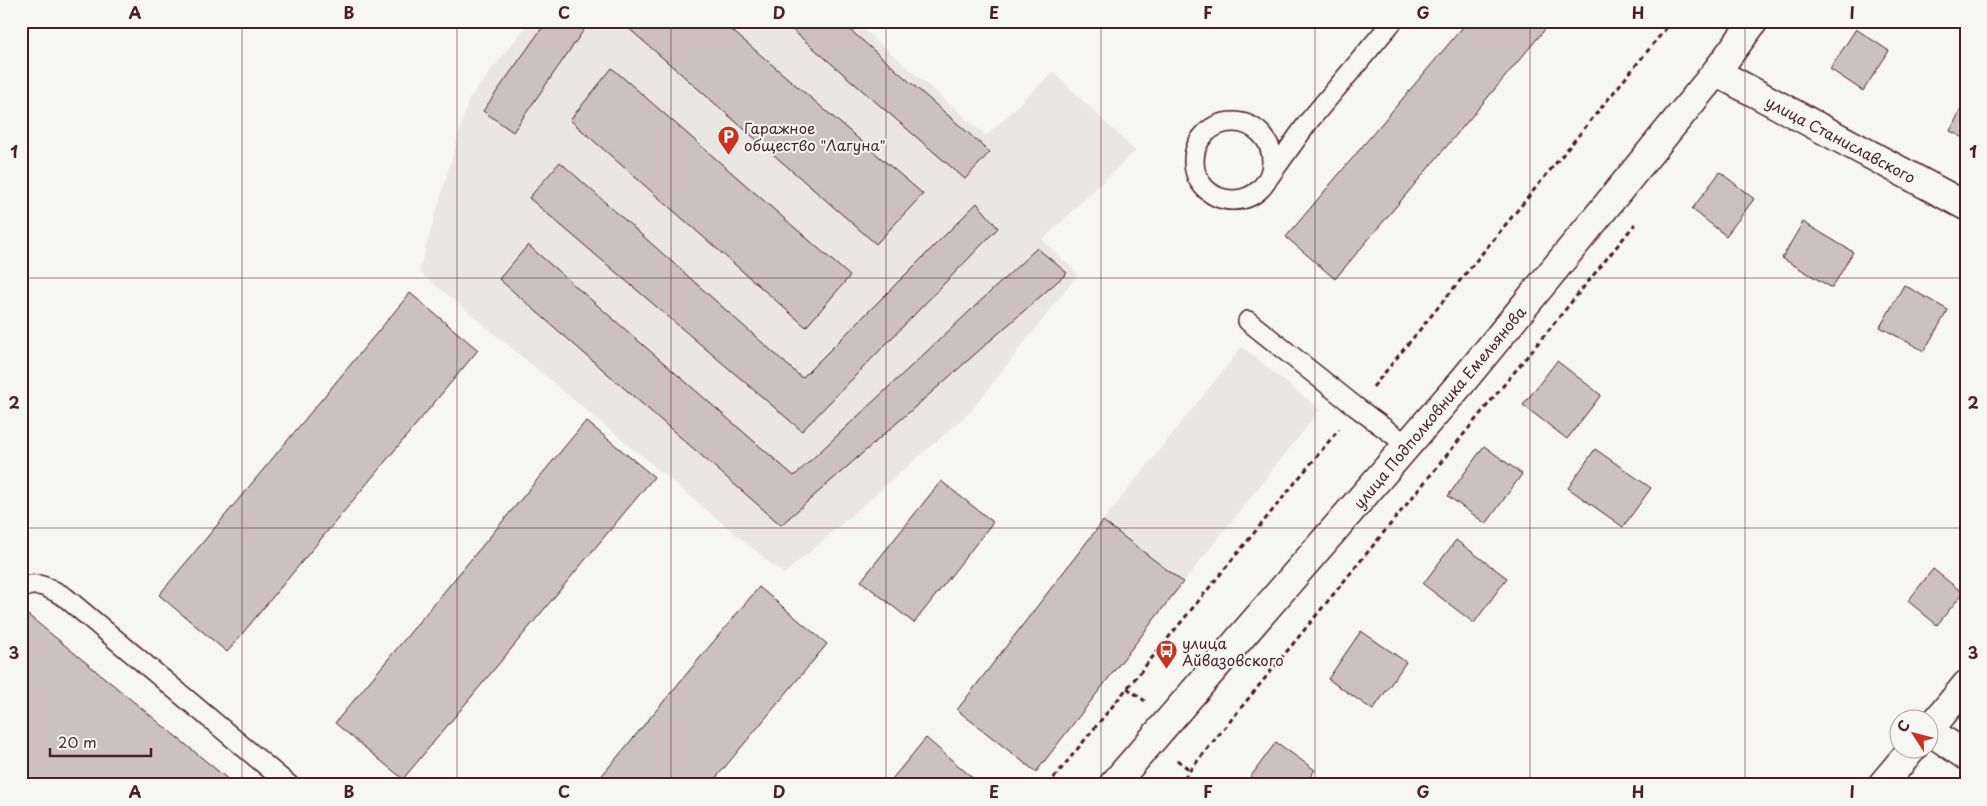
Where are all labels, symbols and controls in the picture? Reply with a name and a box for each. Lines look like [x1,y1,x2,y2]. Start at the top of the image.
text: A [129,0,142,24]
text: B [344,0,355,24]
text: C [558,0,570,24]
text: D [773,0,785,24]
text: E [989,0,999,24]
text: F [1203,0,1213,24]
text: G [1416,0,1430,24]
text: H [1632,0,1644,24]
text: I [1849,0,1855,24]
street label: улица Станиславского [1762,90,1920,188]
place label: Гаражное общество "Лагуна" [744,116,886,156]
parking icon: Гаражное общество "Лагуна" [716,124,740,155]
text: 1 [10,139,18,163]
text: 1 [1969,139,1977,163]
street label: улица Подполковника Емельянова [1347,300,1531,513]
text: 2 [8,390,20,414]
text: 2 [1967,390,1979,414]
place label: улица Айвазовского [1182,631,1284,671]
bus stop icon: улица Айвазовского [1154,639,1178,670]
text: 3 [9,640,19,664]
text: 3 [1968,640,1978,664]
north arrow [1890,708,1940,758]
text: С [1891,716,1915,736]
scale bar [50,726,151,758]
text: 20 m [58,730,97,753]
text: A [129,779,142,803]
text: B [344,779,355,803]
text: C [558,779,570,803]
text: D [773,779,785,803]
text: E [989,779,999,803]
text: F [1203,779,1213,803]
text: G [1416,779,1430,803]
text: H [1632,779,1644,803]
text: I [1849,779,1855,803]

